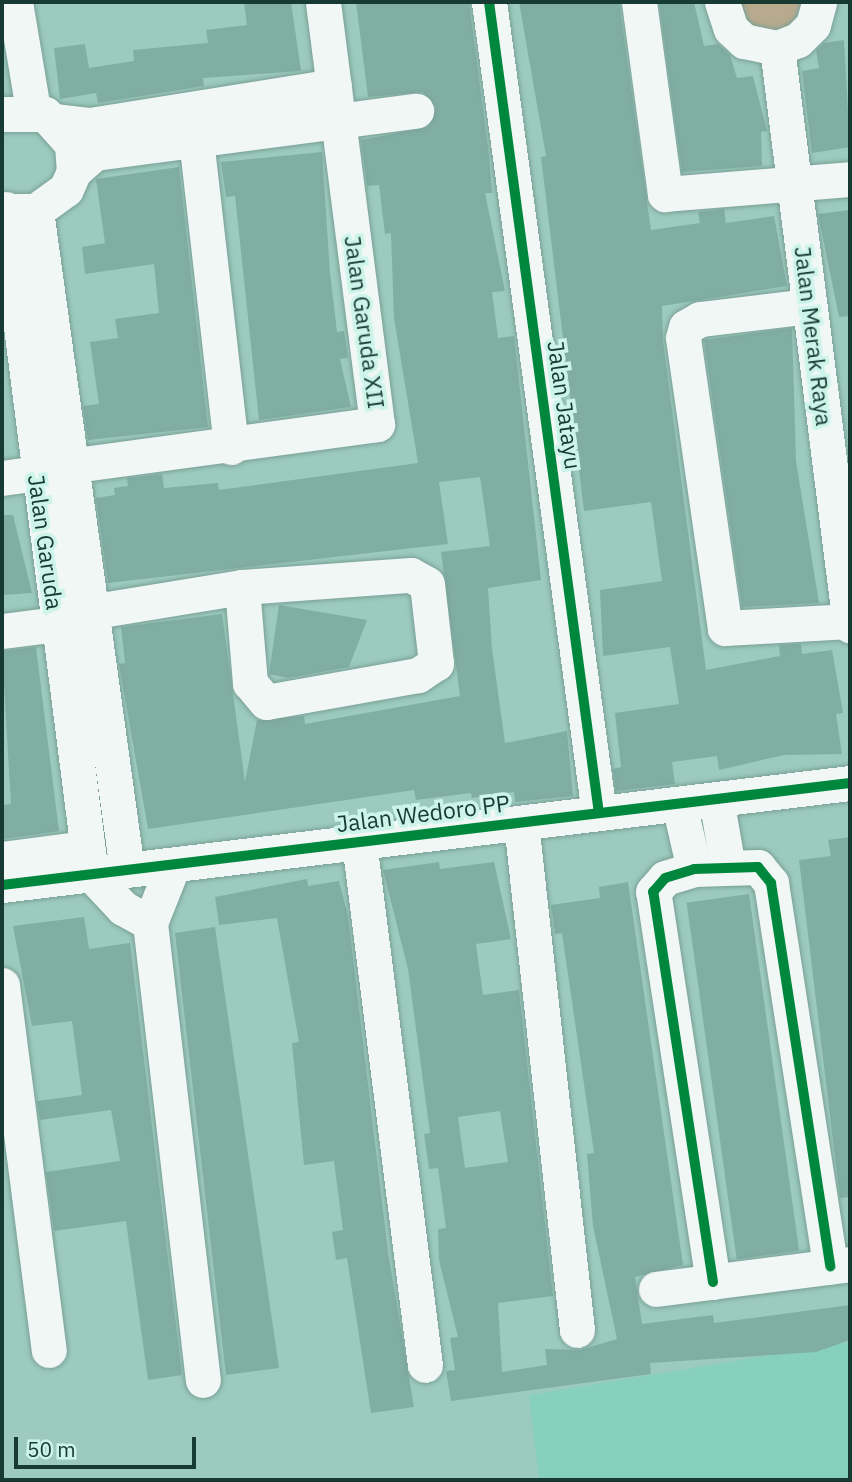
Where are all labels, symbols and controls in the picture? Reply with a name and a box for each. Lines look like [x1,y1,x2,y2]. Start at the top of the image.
street label: Jalan Garuda XII [339,234,391,410]
street label: Jalan Merak Raya [789,245,839,427]
street label: Jalan Jatayu [542,339,588,471]
street label: Jalan Garuda [23,473,69,611]
street label: Jalan Wedoro PP [335,789,511,837]
scale bar [18,1422,200,1466]
text: 50 m [27,1435,76,1463]

